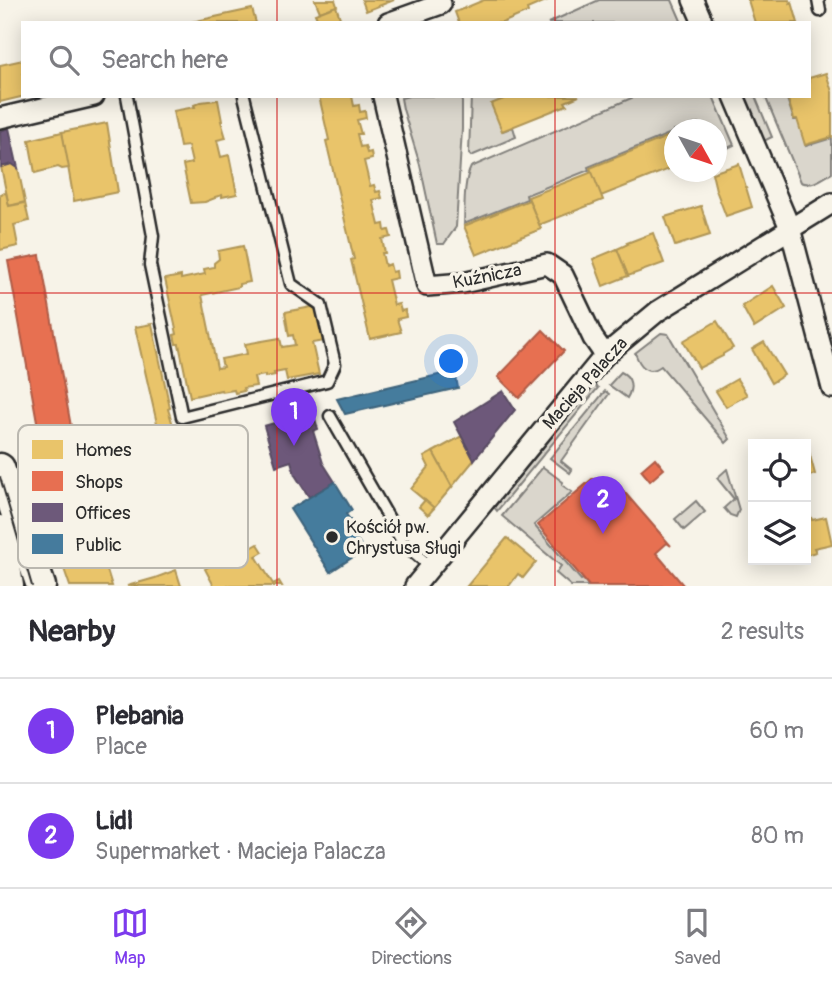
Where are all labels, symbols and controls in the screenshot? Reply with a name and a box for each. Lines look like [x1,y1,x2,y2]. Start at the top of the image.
search box [21,21,811,98]
icon: search [45,41,83,79]
text: Search here [101,44,228,76]
north arrow [664,119,727,182]
street label: Kuźnicza [451,259,523,294]
street label: Macieja Palacza [538,332,633,434]
your location [434,344,468,378]
pin: 1 [271,388,317,446]
legend [18,425,248,568]
text: Homes [75,438,132,462]
map controls [748,439,811,565]
button: locate [748,439,811,502]
text: Shops [75,470,123,494]
pin: 2 [580,476,626,534]
text: Offices [75,501,131,525]
button: layers [748,502,811,565]
place label: Kościół pw. Chrystusa Sługi [346,516,461,560]
marker: Kościół pw. Chrystusa Sługi [324,529,340,545]
text: Public [75,533,122,557]
text: Nearby [28,613,115,650]
text: 2 results [721,617,804,646]
text: Plebania [95,700,184,732]
text: 1 [47,716,56,745]
text: 60 m [749,716,804,745]
text: Place [95,732,147,761]
text: Lidl [95,805,133,837]
text: 2 [45,821,57,850]
text: 80 m [751,821,804,850]
text: Supermarket · Macieja Palacza [95,837,386,866]
tab: Map [111,904,149,970]
tab: Directions [371,904,452,970]
tab: Saved [674,904,721,970]

